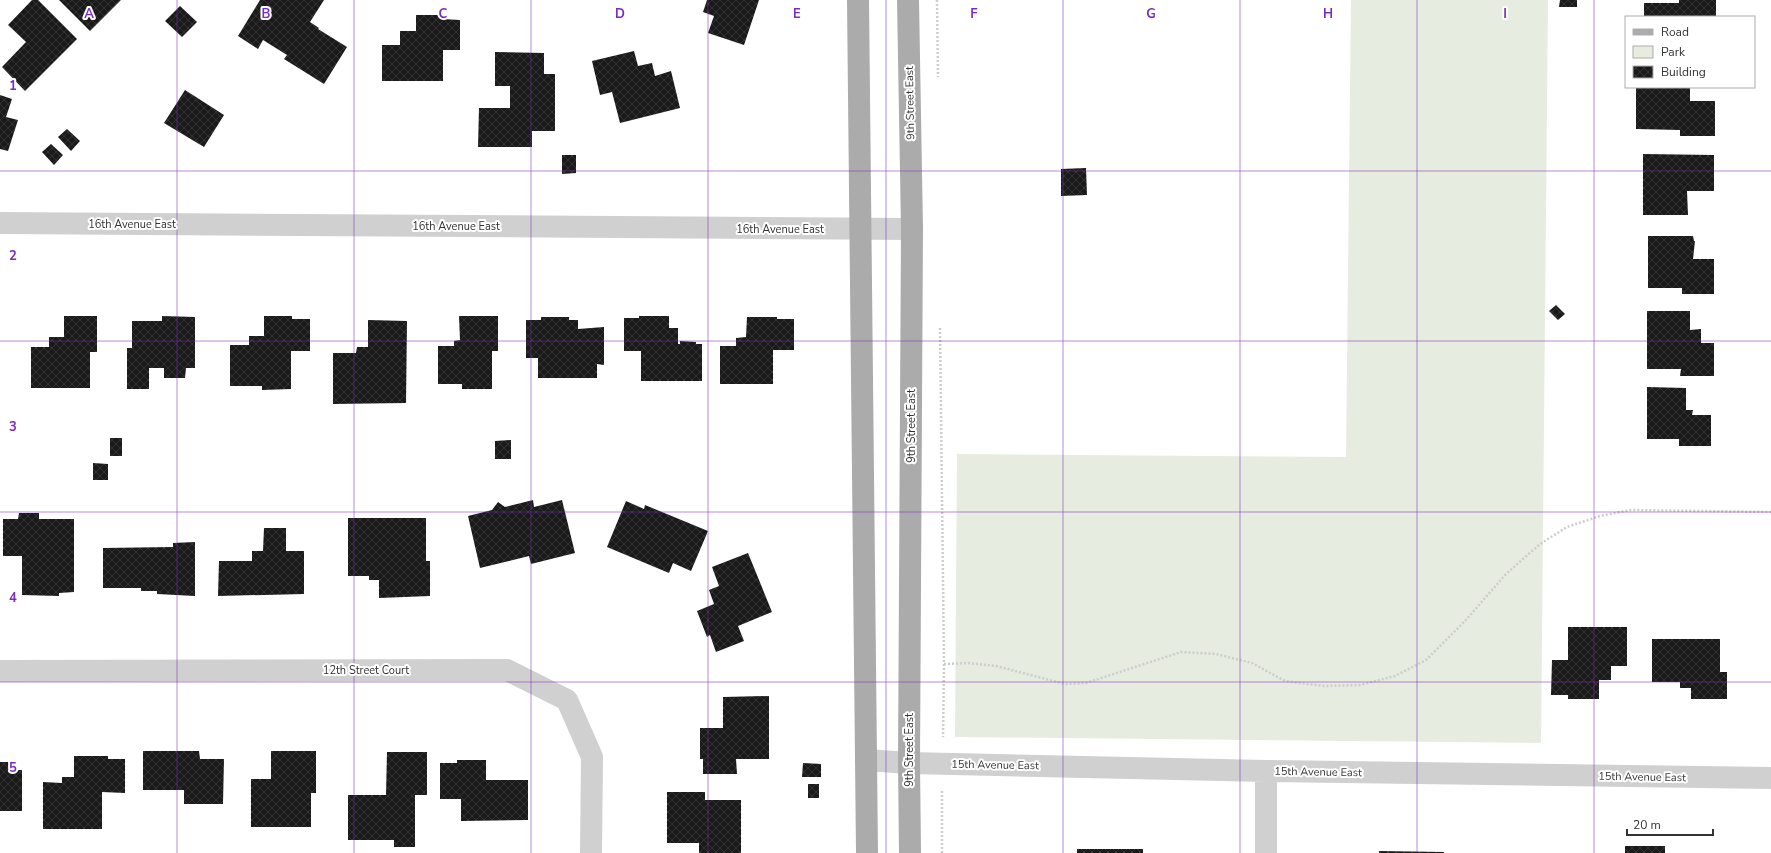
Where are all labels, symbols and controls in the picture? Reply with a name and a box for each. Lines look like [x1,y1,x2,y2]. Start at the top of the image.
text: A [84,5,94,23]
text: B [262,5,271,23]
text: C [439,5,448,23]
text: D [615,5,625,23]
text: E [793,5,801,23]
text: F [970,5,978,23]
text: G [1146,5,1156,23]
text: H [1323,5,1333,23]
text: I [1503,5,1507,23]
legend [1625,16,1755,88]
text: Road [1661,24,1689,40]
text: Park [1661,44,1686,60]
text: Building [1661,64,1706,80]
street label: 9th Street East [902,66,918,140]
text: 1 [9,77,17,95]
street label: 16th Avenue East [88,217,176,232]
street label: 16th Avenue East [412,219,500,234]
street label: 16th Avenue East [736,222,824,237]
text: 2 [9,247,17,265]
street label: 9th Street East [904,389,919,463]
text: 3 [9,418,17,436]
text: 4 [9,589,17,607]
street label: 12th Street Court [323,663,409,678]
street label: 9th Street East [902,713,917,787]
street label: 15th Avenue East [951,757,1039,773]
text: 5 [9,759,17,777]
street label: 15th Avenue East [1274,764,1362,780]
street label: 15th Avenue East [1598,769,1686,785]
scale bar [1627,811,1713,837]
text: 20 m [1633,817,1661,833]

